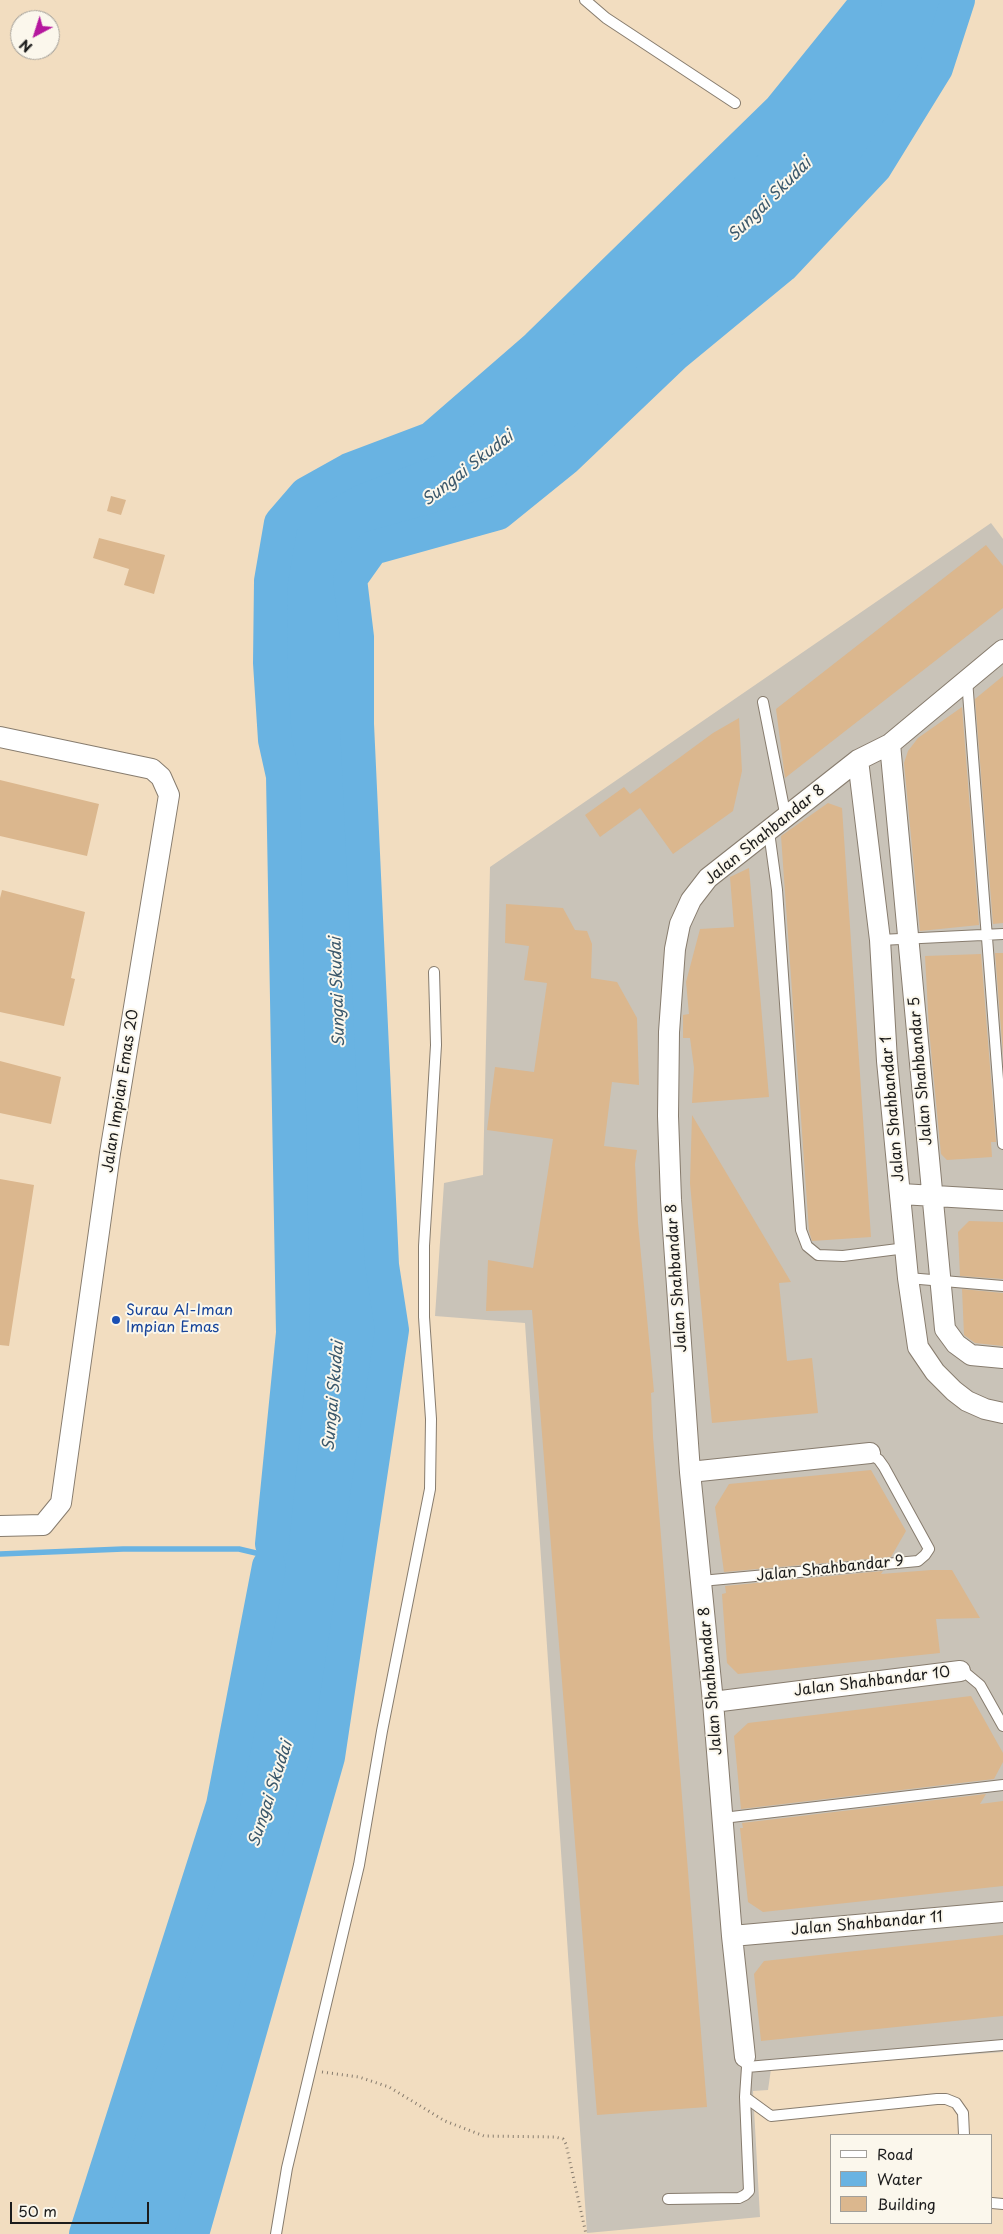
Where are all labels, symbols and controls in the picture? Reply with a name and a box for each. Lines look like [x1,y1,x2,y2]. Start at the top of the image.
north arrow [10,10,60,60]
text: N [15,34,37,58]
water label: Sungai Skudai [724,154,816,246]
water label: Sungai Skudai [419,428,517,510]
street label: Jalan Shahbandar 8 [701,781,829,889]
water label: Sungai Skudai [326,937,350,1047]
street label: Jalan Shahbandar 5 [906,996,936,1146]
street label: Jalan Impian Emas 20 [99,1008,143,1174]
street label: Jalan Shahbandar 1 [878,1035,908,1183]
street label: Jalan Shahbandar 8 [663,1203,691,1353]
place label: Surau Al-Iman Impian Emas [126,1302,233,1337]
marker: Surau Al-Iman Impian Emas [110,1314,122,1326]
water label: Sungai Skudai [320,1340,348,1452]
street label: Jalan Shahbandar 9 [755,1552,905,1586]
street label: Jalan Shahbandar 8 [696,1606,726,1756]
street label: Jalan Shahbandar 10 [793,1663,951,1701]
water label: Sungai Skudai [245,1739,297,1849]
street label: Jalan Shahbandar 11 [790,1908,944,1940]
legend [830,2134,993,2224]
text: Road [877,2142,913,2165]
text: Water [877,2167,922,2190]
scale bar [12,2192,151,2224]
text: Building [877,2192,936,2215]
text: 50 m [18,2199,57,2222]

